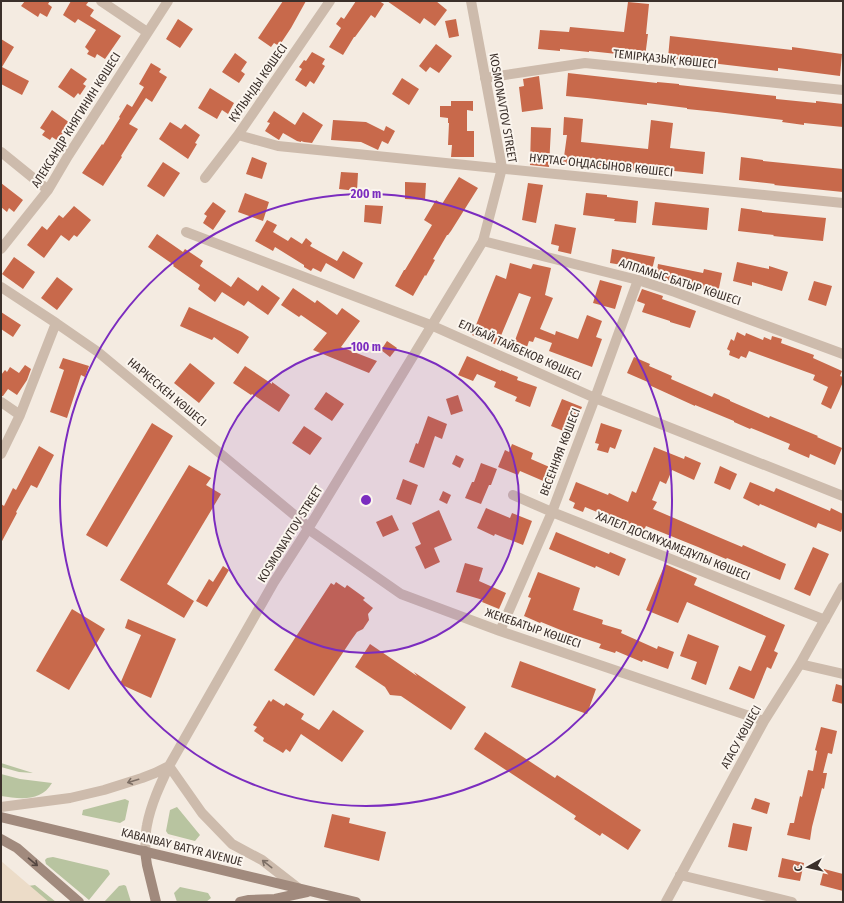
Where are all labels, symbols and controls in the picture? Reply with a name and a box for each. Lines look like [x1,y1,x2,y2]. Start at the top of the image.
street label: ҚҰЛЫНДЫ КӨШЕСІ [226,41,290,125]
street label: ТЕМІРҚАЗЫҚ КӨШЕСІ [613,47,717,71]
street label: АЛЕКСАНДР КНЯГИНИН КӨШЕСІ [29,50,123,190]
street label: KOSMONAVTOV STREET [486,52,520,164]
street label: НҰРТАС ОҢДАСЫНОВ КӨШЕСІ [528,150,674,180]
text: 200 m [350,187,381,201]
street label: АЛПАМЫС БАТЫР КӨШЕСІ [617,256,743,308]
street label: ЕЛУБАЙ ТАЙБЕКОВ КӨШЕСІ [456,316,584,383]
text: 100 m [351,340,381,354]
street label: НАРКЕСКЕН КӨШЕСІ [125,355,209,429]
street label: ВЕСЕННЯЯ КӨШЕСІ [537,406,583,498]
street label: KOSMONAVTOV STREET [255,483,326,585]
centre of rings [359,493,373,507]
street label: ХАЛЕЛ ДОСМҰХАМЕДҰЛЫ КӨШЕСІ [594,509,752,583]
street label: ЖЕКЕБАТЫР КӨШЕСІ [483,605,583,651]
street label: АТАСУ КӨШЕСІ [718,703,764,771]
one-way arrow [127,778,140,785]
street label: KABANBAY BATYR AVENUE [120,825,245,869]
north arrow [788,847,828,887]
one-way arrow [27,857,38,866]
one-way arrow [262,860,273,868]
text: С [792,864,805,872]

